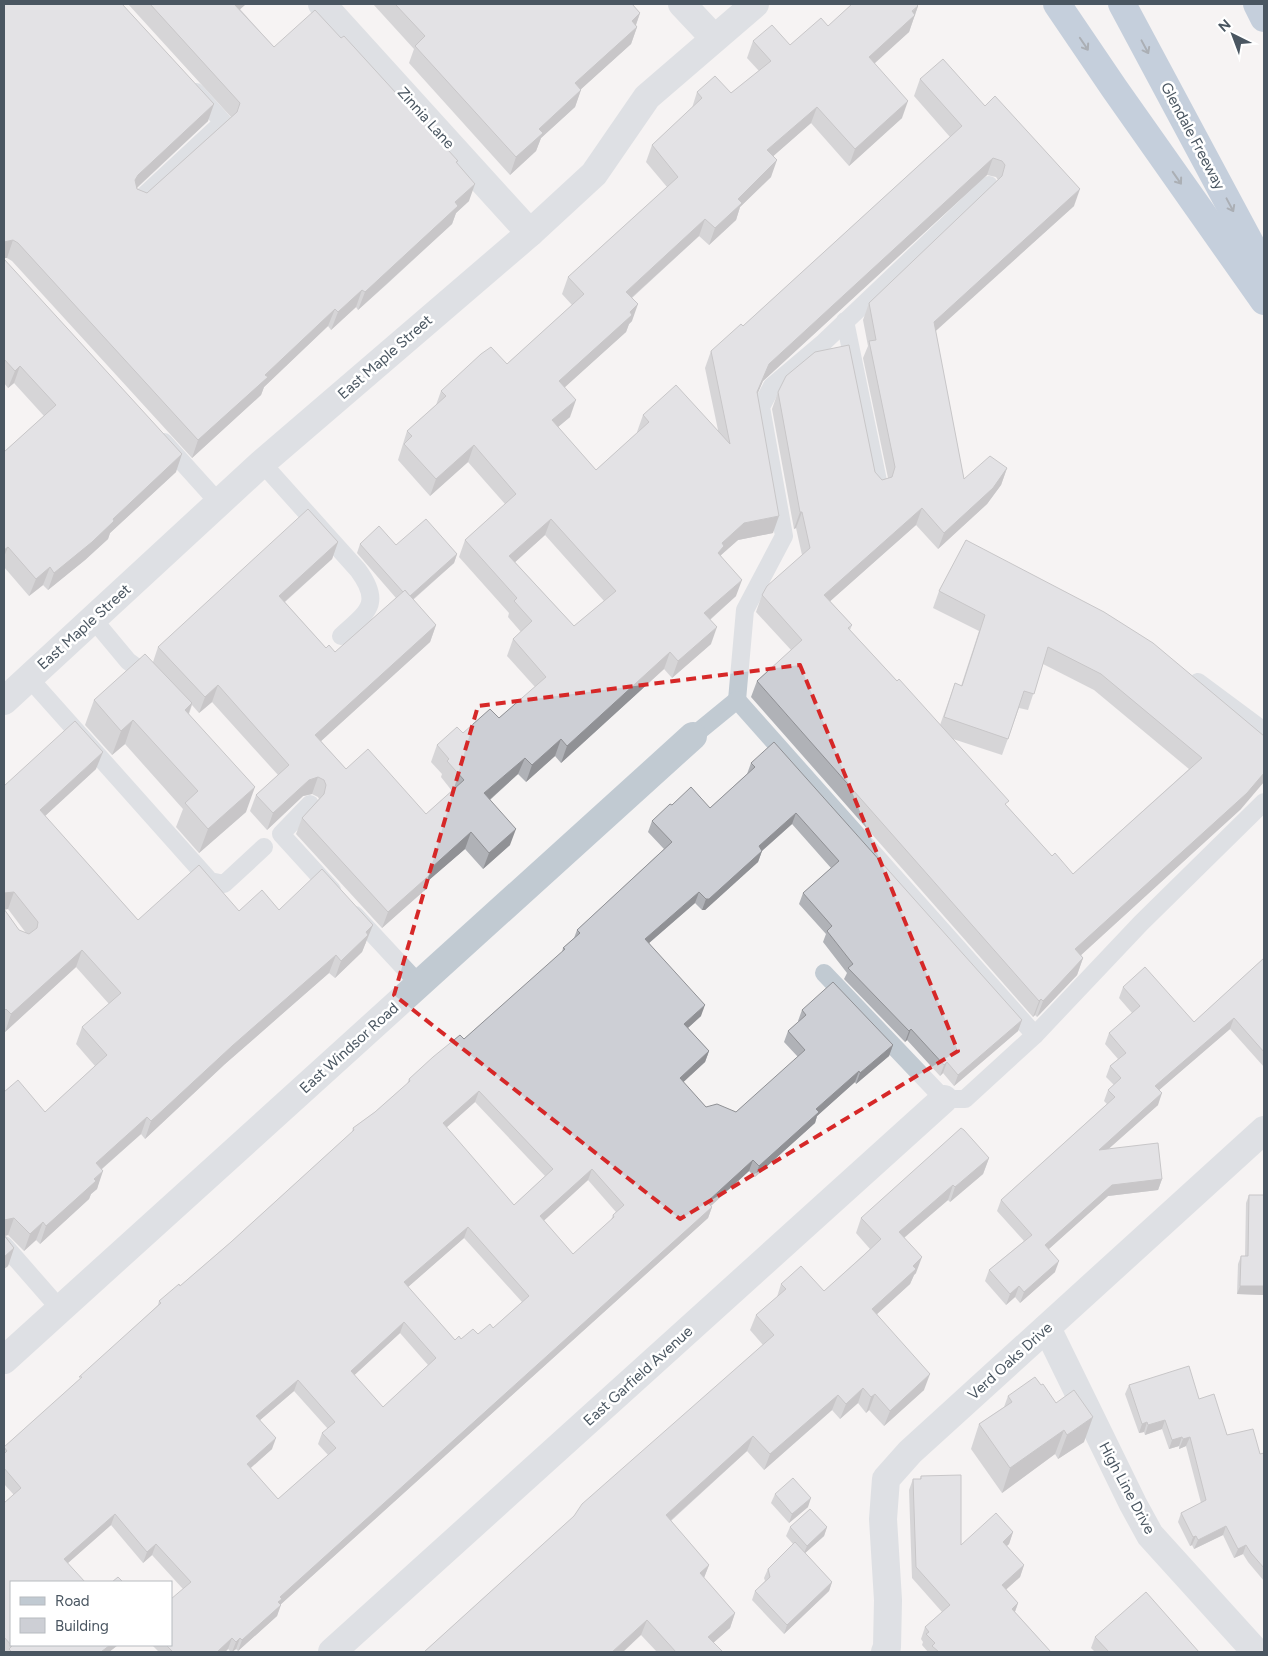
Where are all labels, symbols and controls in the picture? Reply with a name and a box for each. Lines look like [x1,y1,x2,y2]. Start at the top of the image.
north arrow [1208,10,1258,60]
text: N [1215,16,1234,36]
one-way arrow [1080,37,1090,51]
one-way arrow [1140,39,1150,54]
street label: Glendale Freeway [1157,79,1229,193]
street label: Zinnia Lane [394,83,458,153]
one-way arrow [1172,171,1182,185]
one-way arrow [1225,198,1235,213]
street label: East Maple Street [334,311,436,403]
street label: East Maple Street [34,580,135,674]
street label: East Windsor Road [296,999,402,1097]
street label: Verd Oaks Drive [964,1318,1056,1404]
street label: East Garfield Avenue [580,1322,696,1430]
street label: High Line Drive [1095,1439,1159,1537]
legend [10,1581,172,1646]
text: Road [55,1592,90,1610]
text: Building [55,1617,109,1635]

